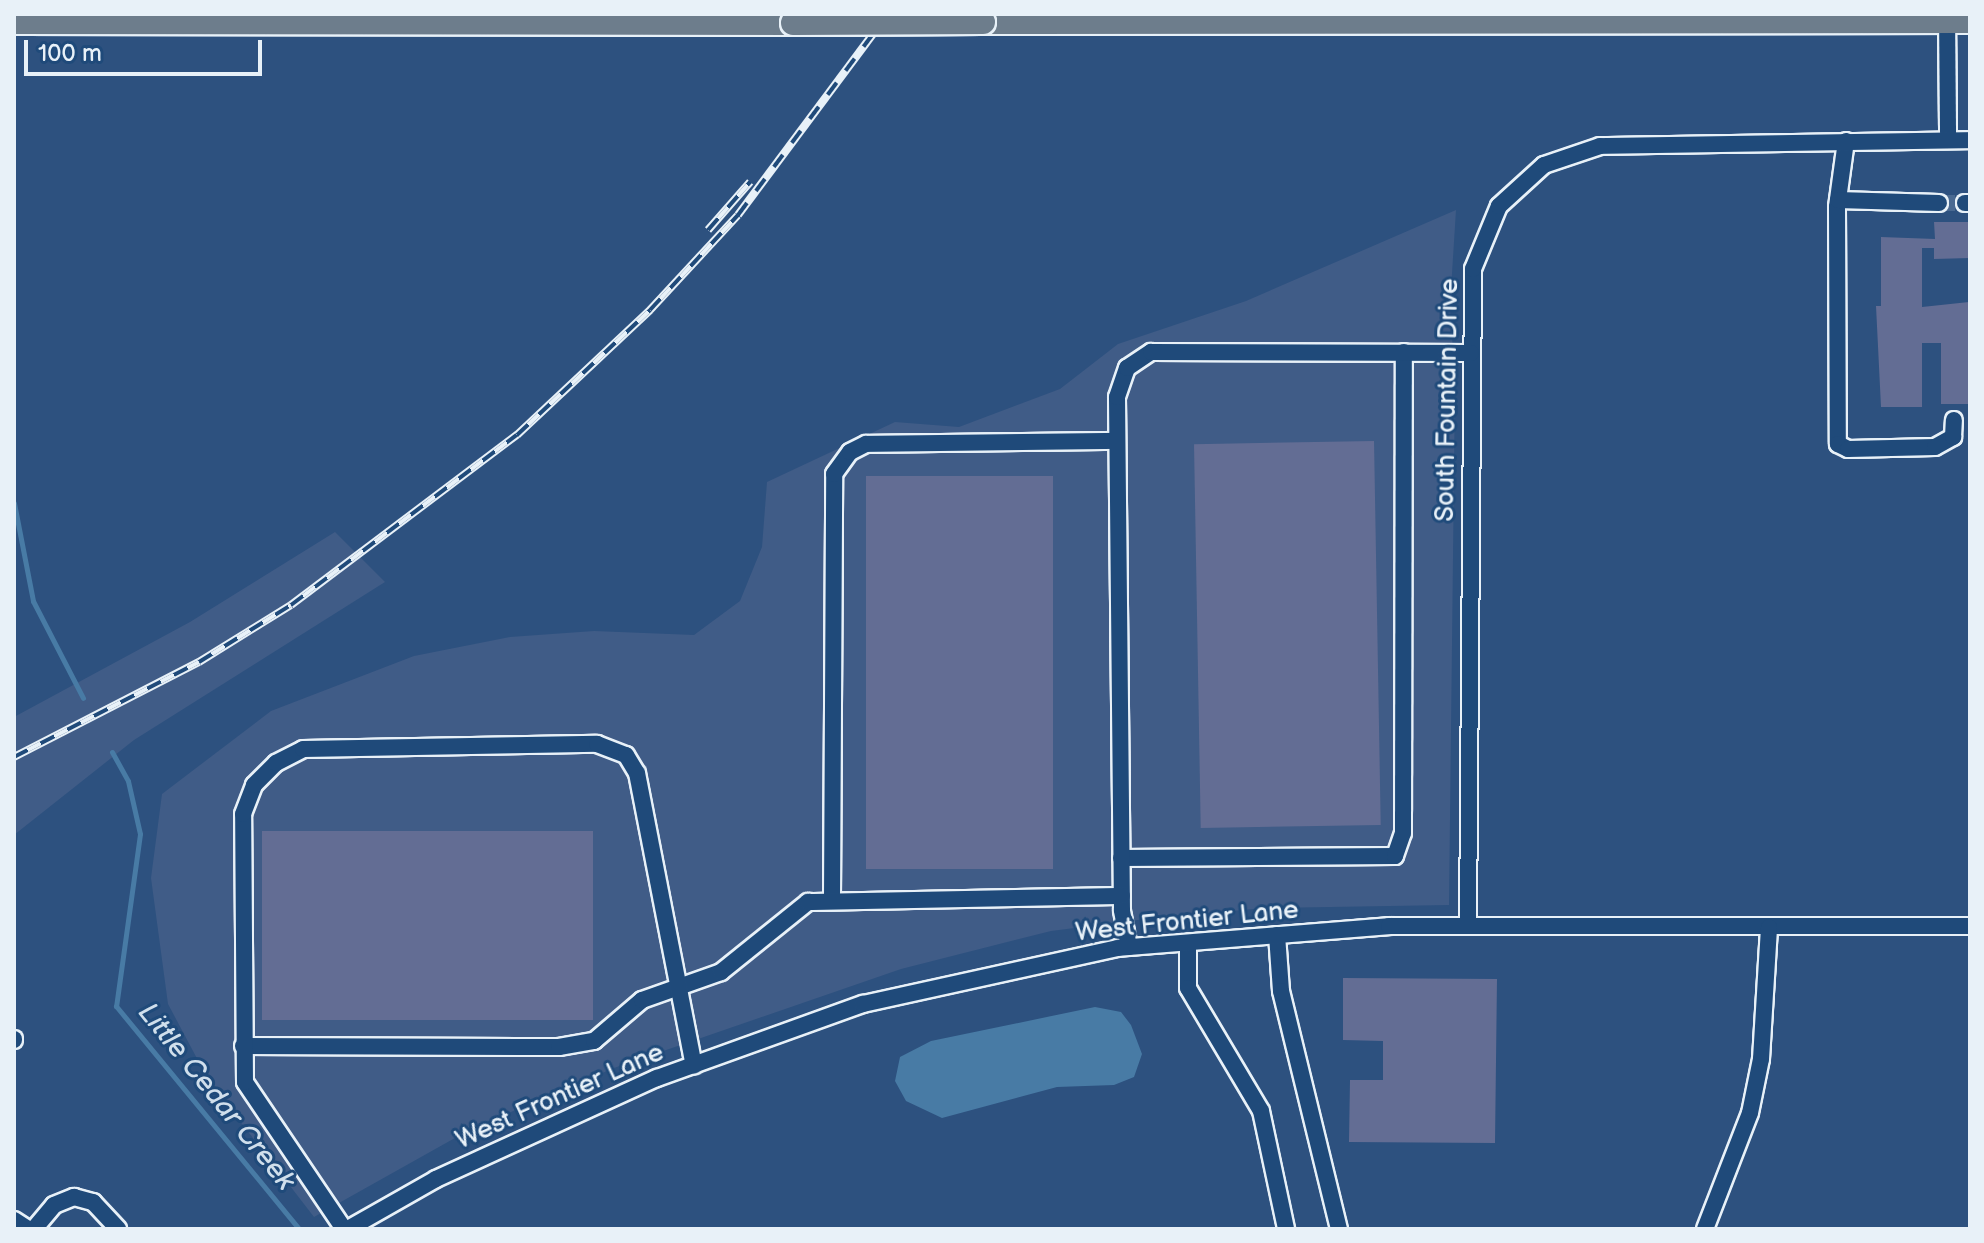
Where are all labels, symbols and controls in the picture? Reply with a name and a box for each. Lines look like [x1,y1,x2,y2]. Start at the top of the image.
scale bar [28,24,266,74]
text: 100 m [38,39,102,68]
street label: South Fountain Drive [1430,278,1466,522]
street label: West Frontier Lane [1074,895,1300,949]
water label: Little Cedar Creek [130,997,302,1197]
street label: West Frontier Lane [451,1037,669,1157]

